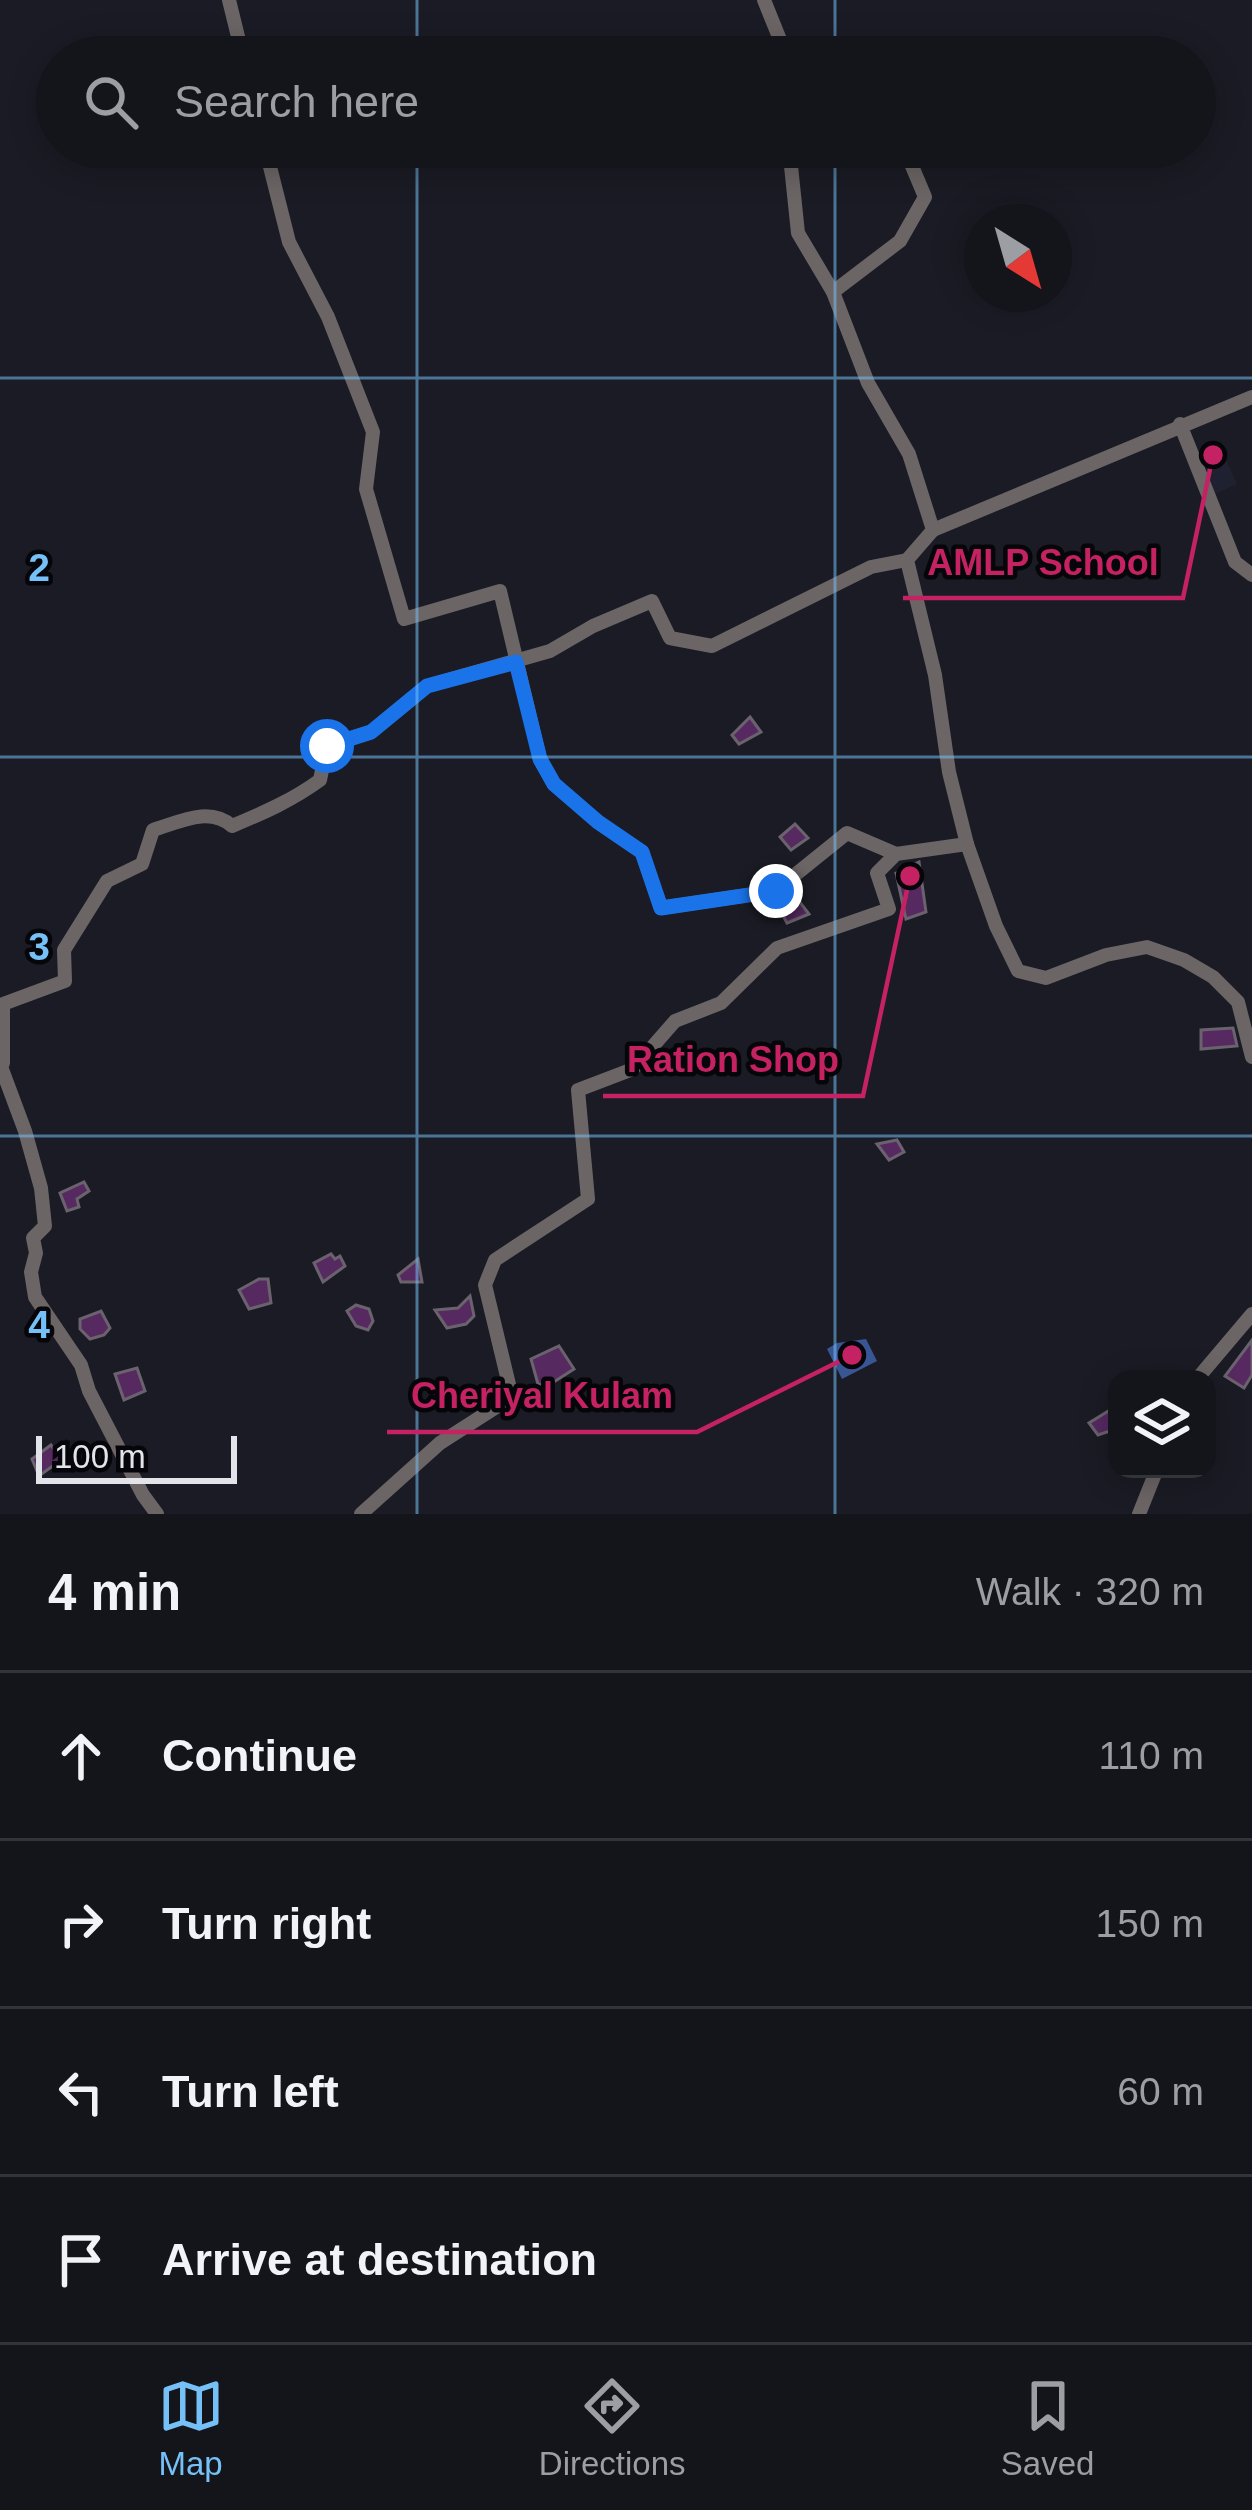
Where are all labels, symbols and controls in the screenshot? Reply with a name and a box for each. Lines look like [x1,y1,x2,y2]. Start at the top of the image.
search box [36,36,1216,168]
icon: search [78,69,144,135]
text: Search here [174,76,419,127]
north arrow [964,204,1072,312]
callout: AMLP School [903,526,1183,598]
text: AMLP School [927,542,1159,583]
text: 2 [28,546,50,589]
route start [300,719,354,773]
route end [749,864,803,918]
text: 3 [28,925,50,968]
callout: Ration Shop [603,1024,863,1096]
text: Ration Shop [627,1039,839,1080]
text: 4 [28,1303,50,1346]
callout: Cheriyal Kulam [387,1360,697,1432]
map controls [1108,1370,1216,1478]
button: layers [1108,1370,1216,1478]
text: Cheriyal Kulam [411,1375,673,1416]
scale bar [36,1430,237,1483]
text: 100 m [54,1438,146,1475]
text: 4 min [48,1564,181,1621]
text: Walk · 320 m [976,1570,1204,1613]
icon: ahead [48,1723,114,1789]
text: Continue [162,1730,357,1781]
text: 110 m [1099,1734,1204,1777]
icon: right [48,1891,114,1957]
text: Turn right [162,1898,371,1949]
text: 150 m [1096,1902,1204,1945]
icon: left [48,2059,114,2125]
text: Turn left [162,2066,339,2117]
text: 60 m [1117,2070,1204,2113]
icon: arrive [48,2227,114,2293]
text: Arrive at destination [162,2234,597,2285]
tab: Map [158,2373,224,2483]
tab: Directions [539,2373,686,2483]
tab: Saved [1001,2373,1094,2483]

